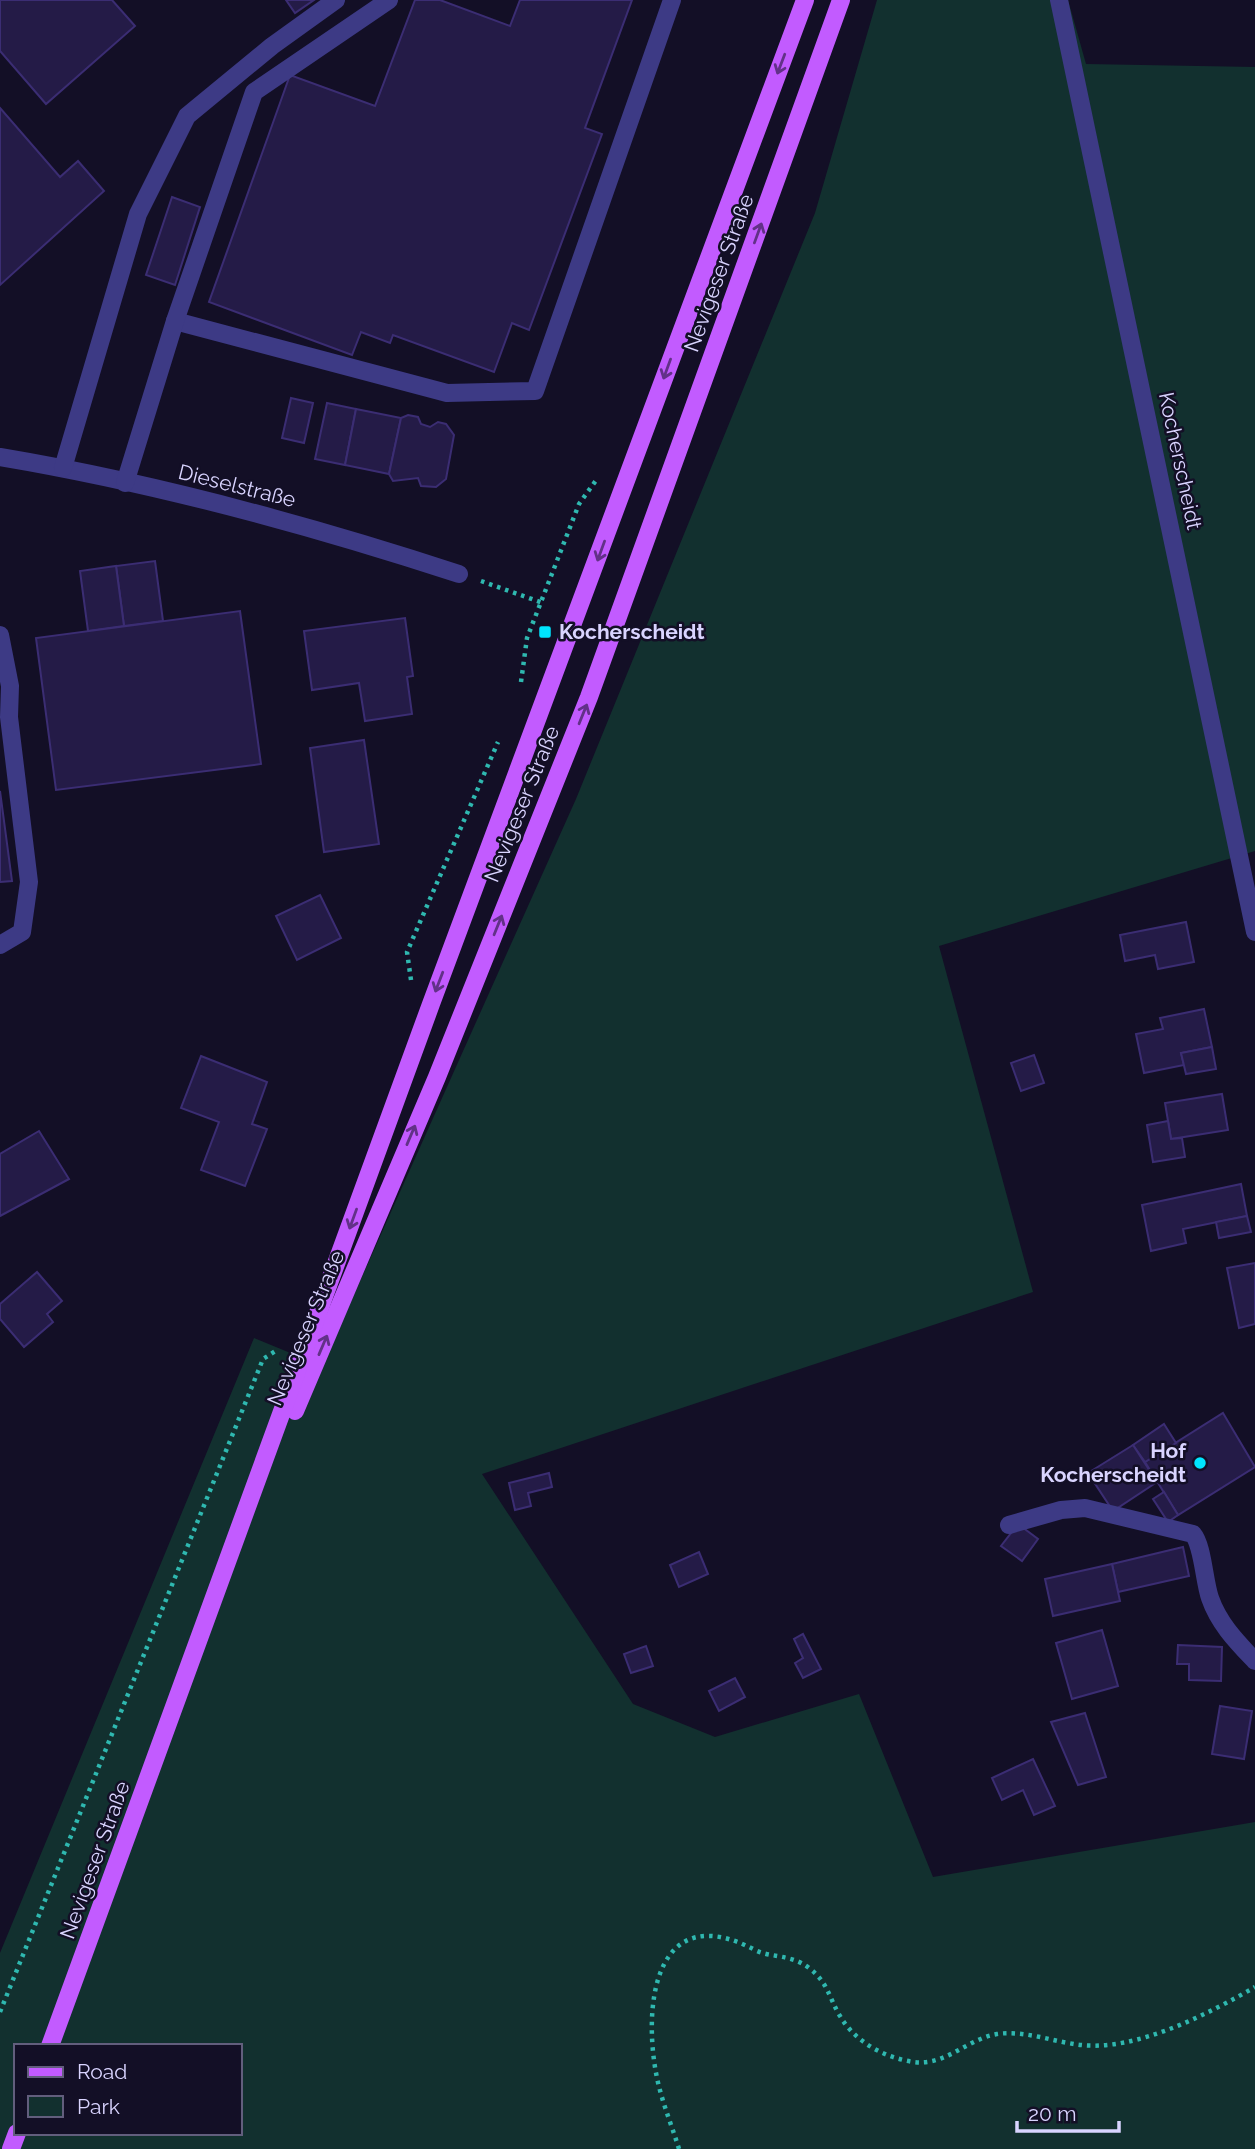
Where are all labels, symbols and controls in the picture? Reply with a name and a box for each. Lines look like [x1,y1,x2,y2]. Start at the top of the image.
one-way arrow [773,52,786,74]
street label: Nevigeser Straße [678,191,759,355]
one-way arrow [753,223,765,245]
one-way arrow [659,357,672,379]
street label: Kocherscheidt [1154,390,1207,532]
street label: Dieselstraße [176,459,298,512]
one-way arrow [593,540,606,561]
place label: Kocherscheidt [559,619,705,644]
marker: Kocherscheidt [537,624,553,640]
one-way arrow [577,704,590,725]
street label: Nevigeser Straße [479,722,564,886]
one-way arrow [492,915,505,936]
one-way arrow [432,971,445,993]
one-way arrow [406,1125,419,1147]
one-way arrow [346,1208,358,1230]
street label: Nevigeser Straße [262,1246,350,1409]
one-way arrow [317,1335,330,1356]
place label: Hof Kocherscheidt [1040,1438,1187,1487]
marker: Hof Kocherscheidt [1192,1455,1208,1471]
street label: Nevigeser Straße [54,1778,135,1942]
legend [14,2044,242,2135]
text: Road [77,2059,127,2084]
scale bar [1017,2090,1118,2134]
text: Park [77,2094,120,2119]
text: 20 m [1028,2101,1076,2126]

